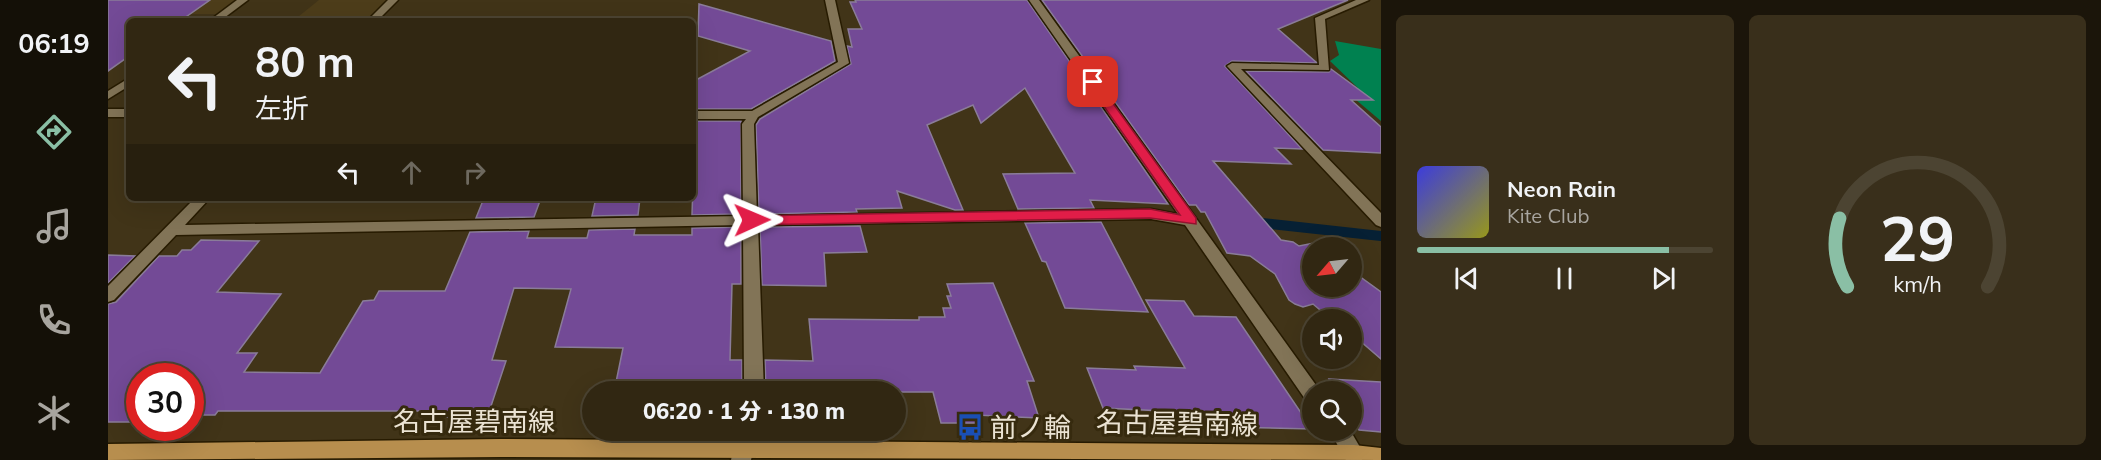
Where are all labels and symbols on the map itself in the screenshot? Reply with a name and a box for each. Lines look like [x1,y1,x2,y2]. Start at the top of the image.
pin [1067,56,1118,107]
position arrow [720,188,784,252]
north arrow [1302,237,1362,297]
speed limit sign: 30 [126,363,204,441]
street label: 名古屋碧南線 [393,404,555,438]
street label: 名古屋碧南線 [1096,405,1258,441]
place label: 前ノ輪 [990,410,1071,444]
bus stop icon: 前ノ輪 [955,412,985,442]

